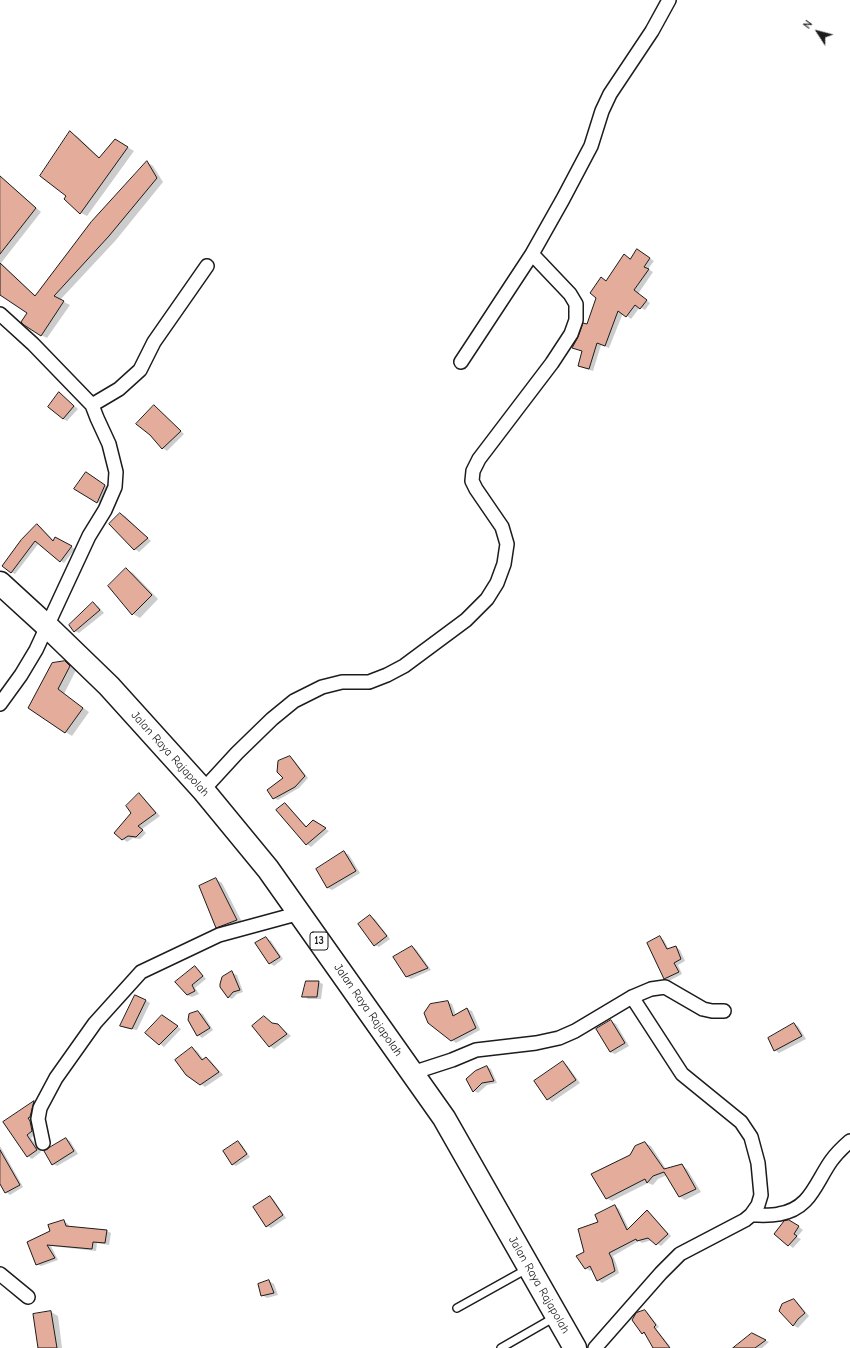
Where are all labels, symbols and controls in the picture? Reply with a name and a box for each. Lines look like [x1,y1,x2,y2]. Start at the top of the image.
north arrow [798,12,838,52]
text: N [801,18,815,31]
street label: Jalan Raya Rajapolah [128,708,212,800]
road number: 13 [310,932,328,950]
street label: Jalan Raya Rajapolah [331,961,405,1059]
street label: Jalan Raya Rajapolah [505,1234,573,1336]

